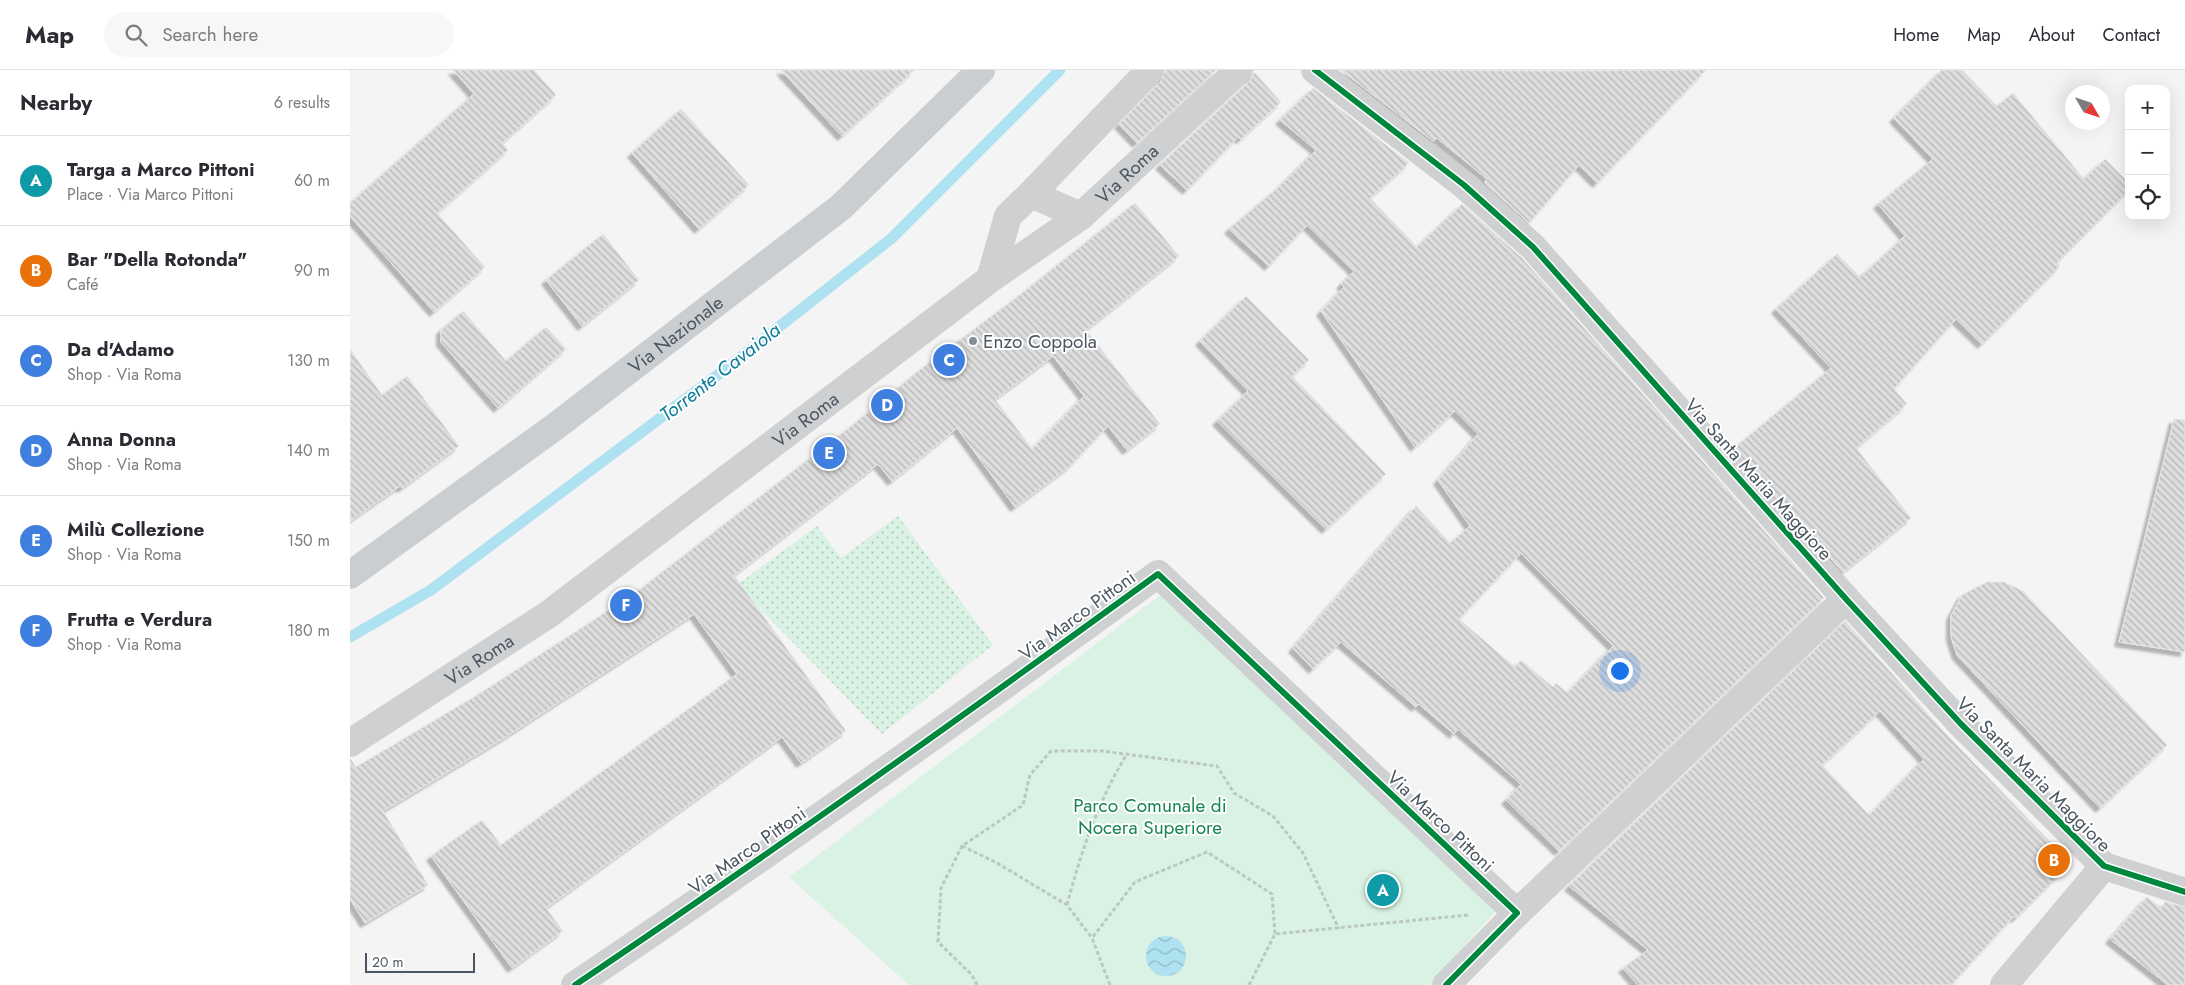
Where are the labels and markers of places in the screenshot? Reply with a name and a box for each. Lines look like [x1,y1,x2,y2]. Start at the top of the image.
place label: Enzo Coppola [983,328,1097,355]
marker: Enzo Coppola [967,335,979,347]
pin: C [933,341,965,379]
pin: D [871,386,903,424]
pin: E [813,434,845,472]
pin: F [610,586,642,624]
pin: B [2038,841,2070,879]
pin: A [1367,871,1399,909]

